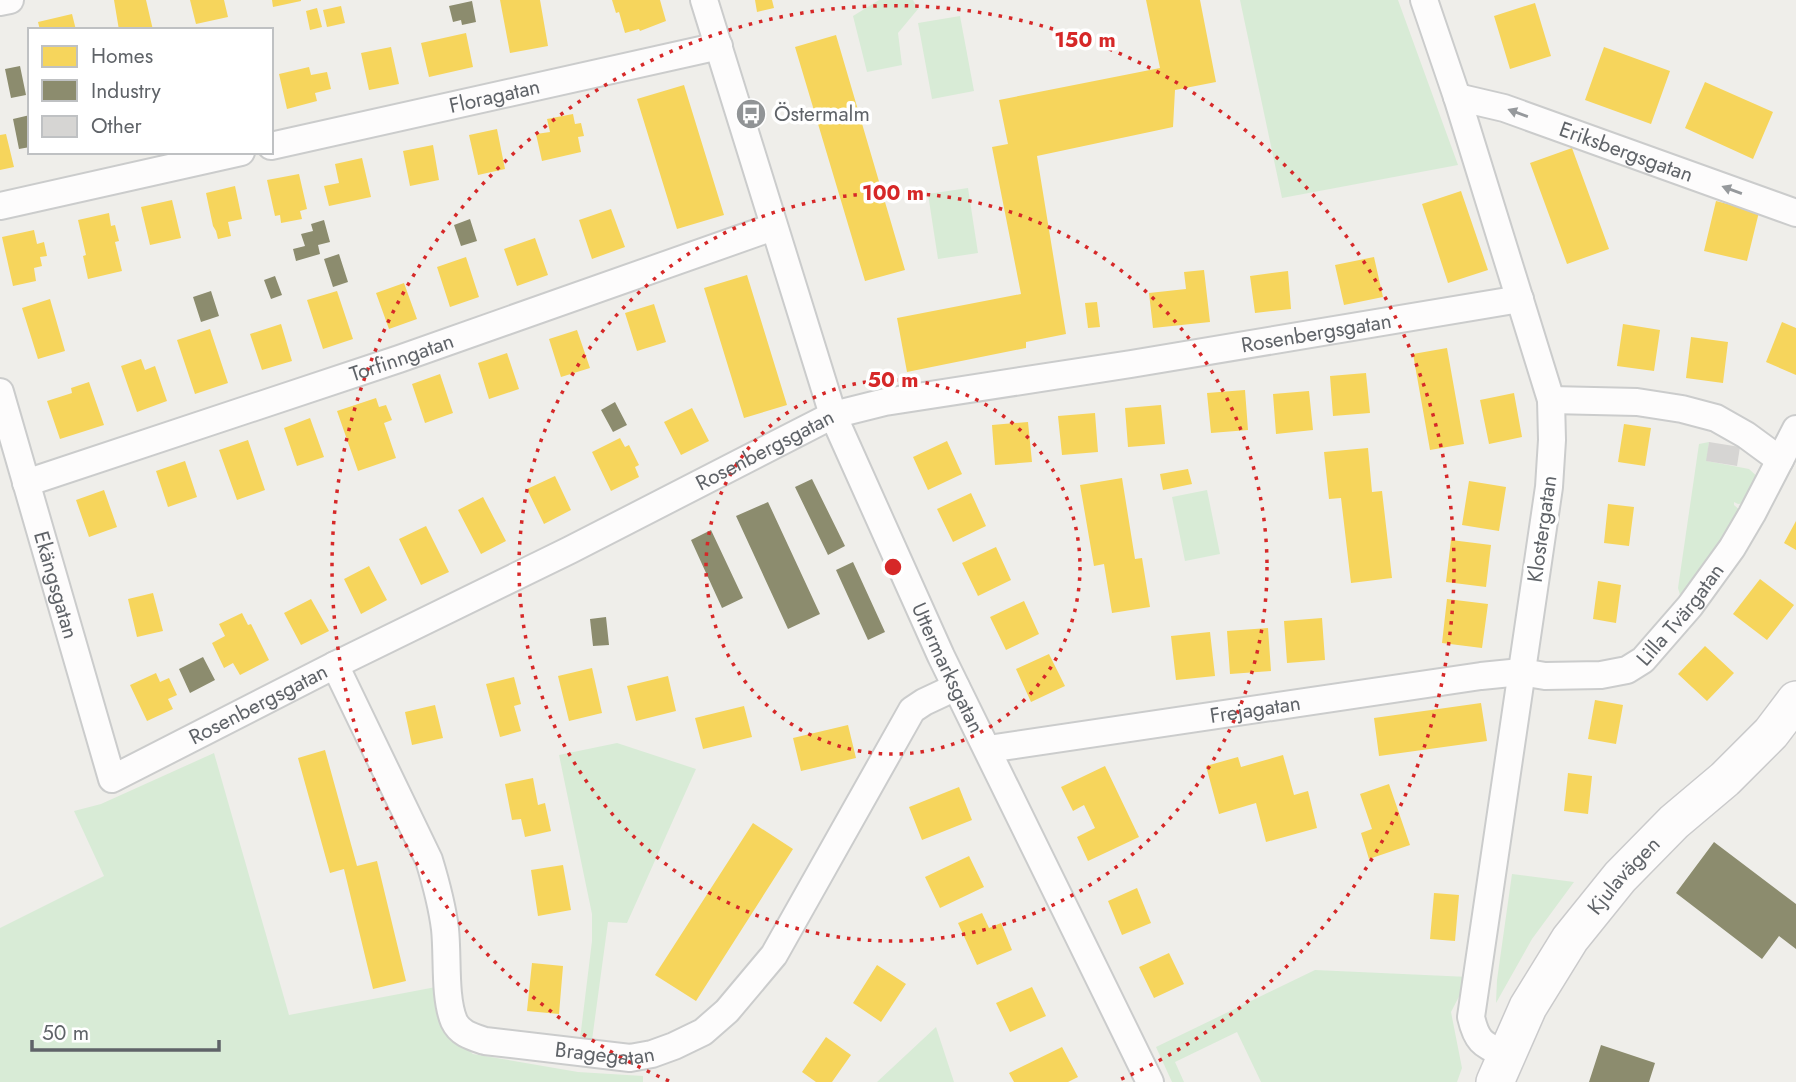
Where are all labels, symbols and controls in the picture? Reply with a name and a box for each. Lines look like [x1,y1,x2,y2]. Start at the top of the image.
text: 150 m [1054,25,1116,55]
legend [28,28,273,154]
text: Homes [91,41,153,71]
street label: Floragatan [446,71,543,121]
text: Industry [91,76,162,106]
bus stop icon: Östermalm [734,97,768,131]
place label: Östermalm [774,99,870,129]
one-way arrow [1507,107,1528,118]
text: Other [91,111,142,141]
street label: Eriksbergsgatan [1555,114,1697,190]
text: 100 m [862,178,924,208]
one-way arrow [1721,184,1742,195]
street label: Rosenbergsgatan [1239,306,1394,360]
street label: Torfinngatan [346,326,458,389]
text: 50 m [868,365,918,395]
street label: Rosenbergsgatan [690,402,839,498]
street label: Klostergatan [1520,474,1564,584]
street label: Ekängsgatan [26,528,86,642]
centre of rings [881,555,905,579]
street label: Lilla Tvärgatan [1629,557,1731,673]
street label: Uttermarksgatan [904,598,991,738]
street label: Rosenbergsgatan [184,656,333,752]
street label: Frejagatan [1208,688,1303,731]
street label: Kjulavägen [1580,830,1667,921]
scale bar [32,1009,219,1052]
text: 50 m [42,1018,89,1048]
street label: Bragegatan [553,1034,657,1073]

